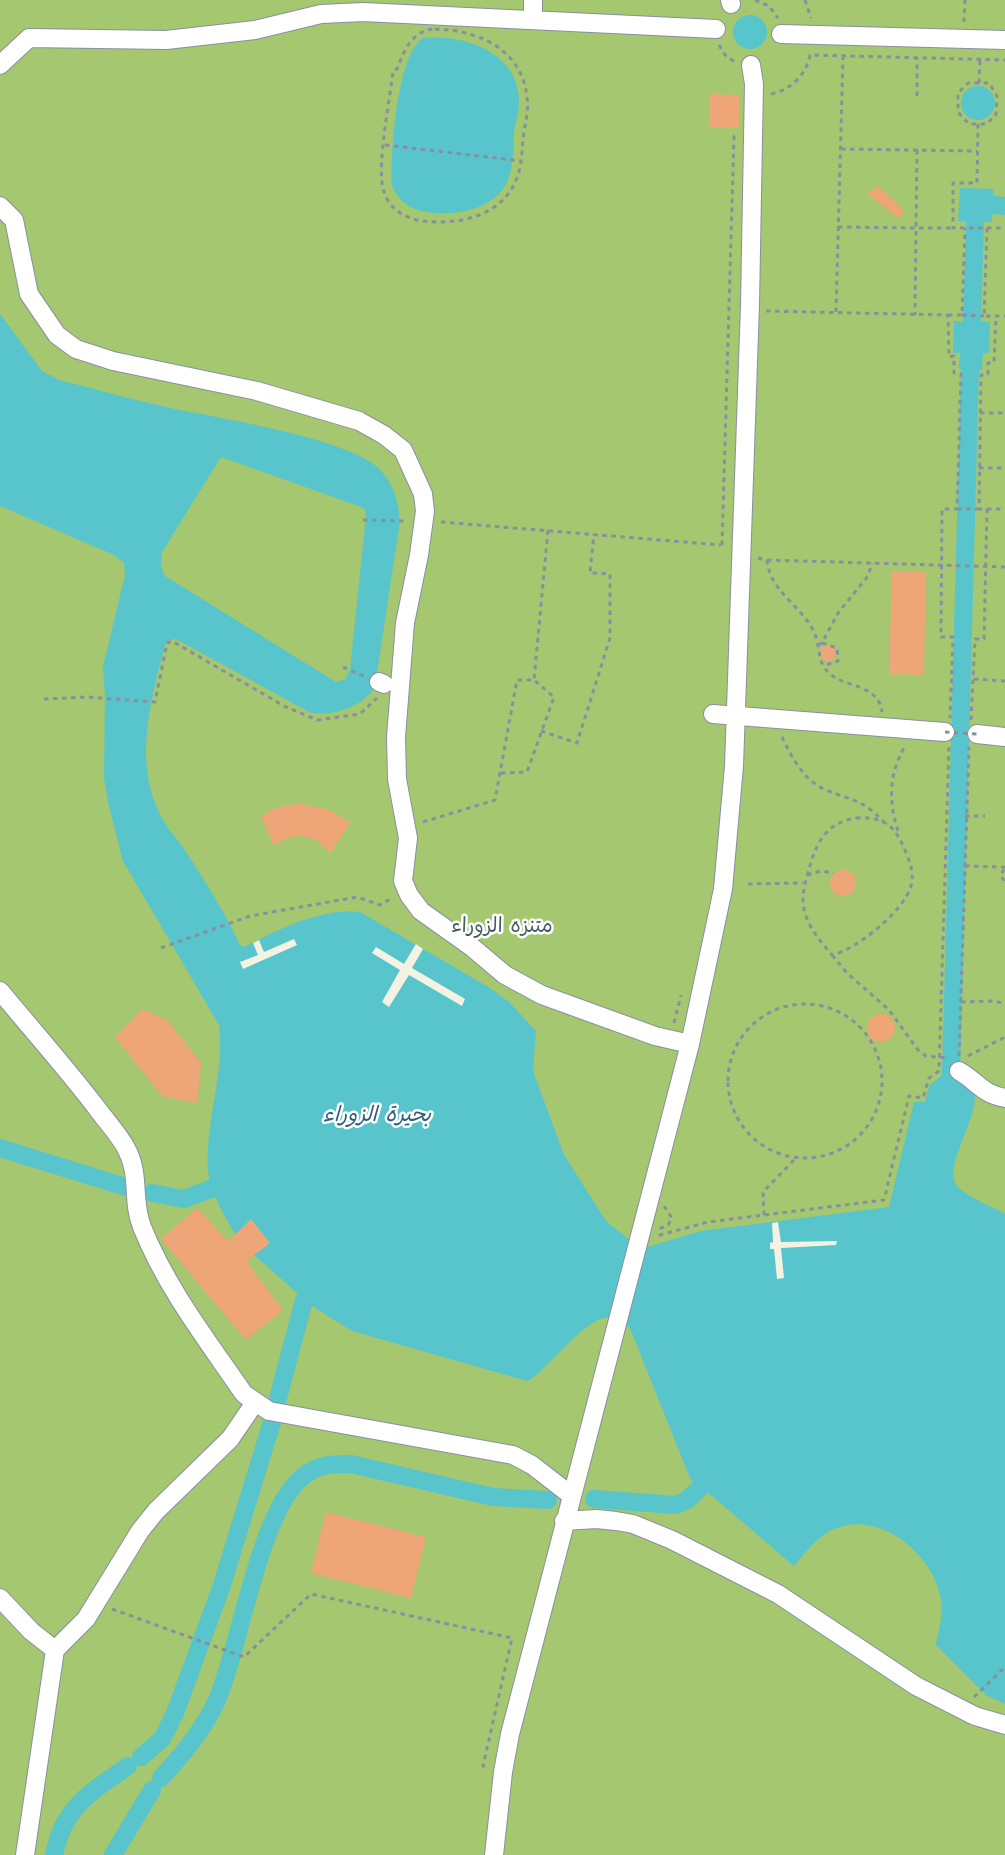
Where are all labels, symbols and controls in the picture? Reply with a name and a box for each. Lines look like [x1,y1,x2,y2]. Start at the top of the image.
park label: متنزه الزوراء [451,916,553,940]
water label: بحيرة الزوراء [323,1104,431,1130]

